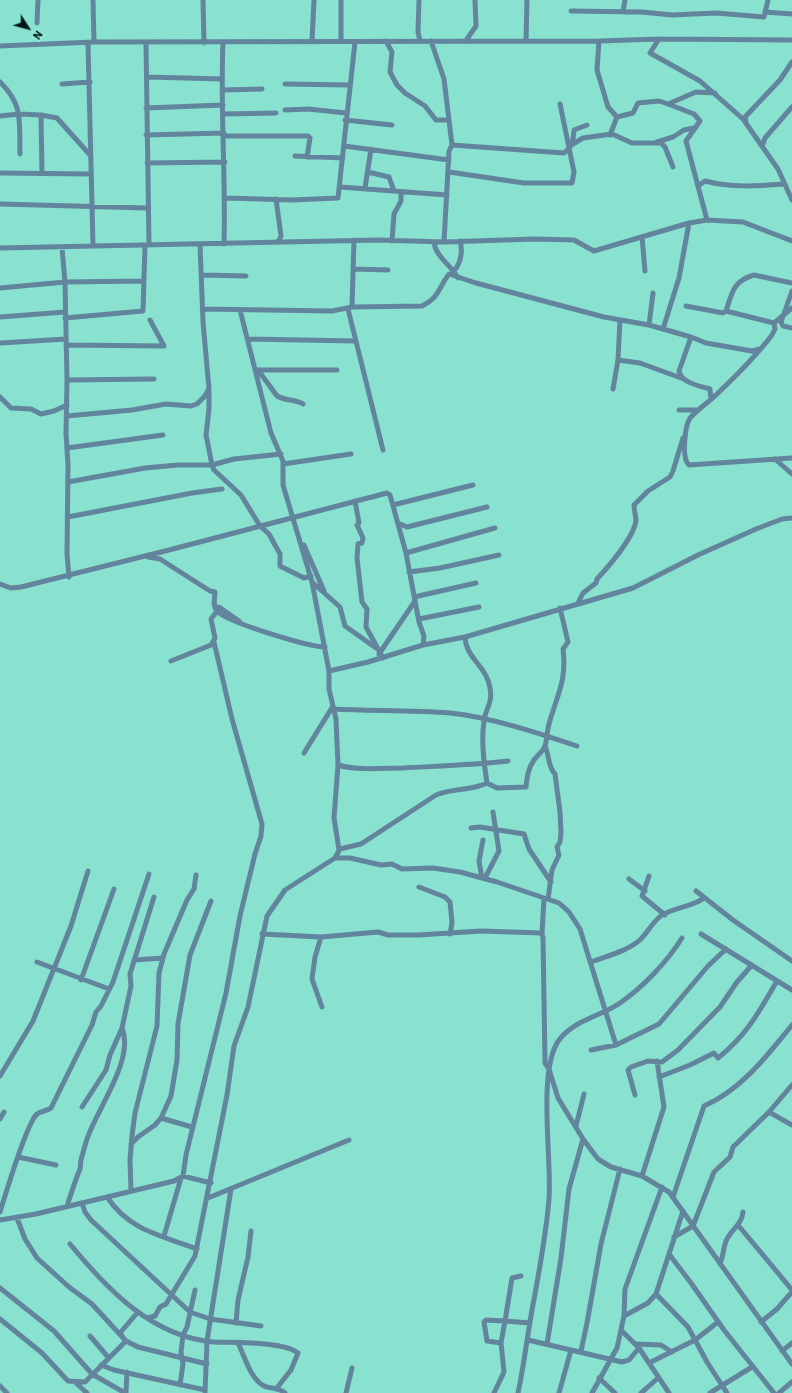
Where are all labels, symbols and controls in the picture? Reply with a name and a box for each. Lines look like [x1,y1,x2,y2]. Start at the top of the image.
north arrow [8,8,48,48]
text: N [30,28,46,42]

